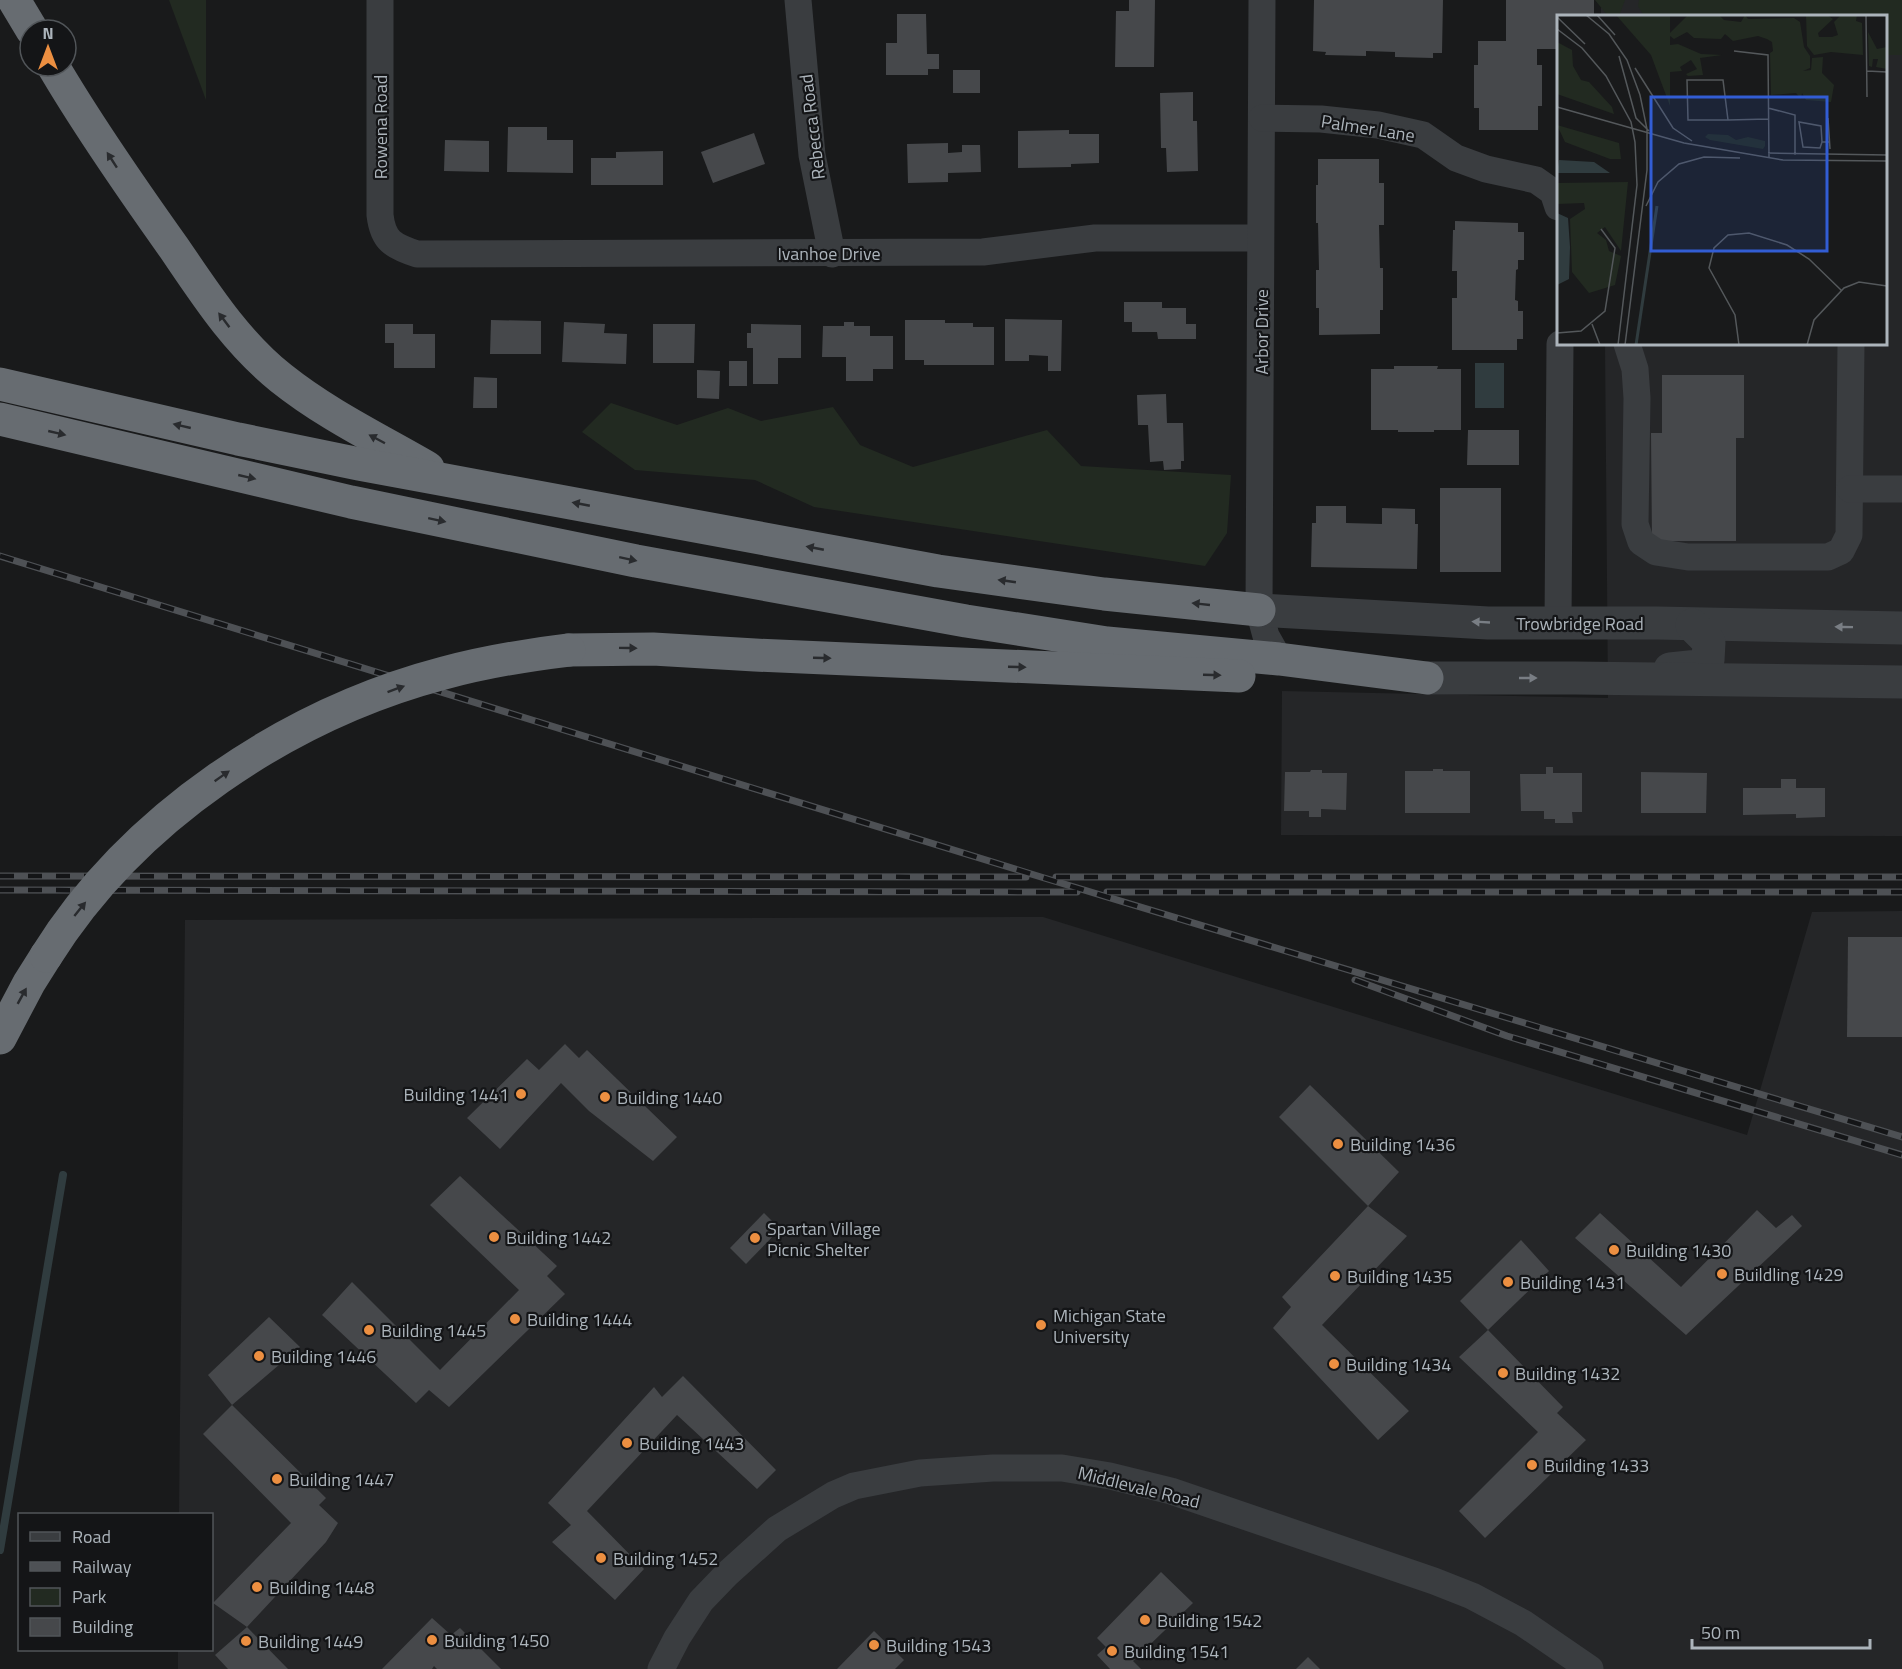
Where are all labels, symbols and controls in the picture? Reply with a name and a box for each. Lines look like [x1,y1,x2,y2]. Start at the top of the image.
inset map [1557,15,1887,345]
north arrow [18,18,78,78]
text: N [42,21,54,45]
street label: Rebecca Road [792,73,832,181]
street label: Rowena Road [367,75,394,179]
street label: Palmer Lane [1319,107,1417,149]
one-way arrow [107,152,118,168]
street label: Ivanhoe Drive [777,240,881,267]
street label: Arbor Drive [1248,289,1275,375]
one-way arrow [219,312,231,327]
one-way arrow [173,421,191,431]
one-way arrow [48,428,66,438]
one-way arrow [368,434,385,443]
one-way arrow [238,473,256,483]
one-way arrow [571,499,590,508]
one-way arrow [428,515,446,525]
one-way arrow [806,543,825,552]
one-way arrow [619,555,638,564]
one-way arrow [998,577,1017,586]
one-way arrow [1191,599,1210,609]
street label: Trowbridge Road [1516,610,1644,637]
one-way arrow [1471,618,1490,627]
one-way arrow [1834,622,1853,632]
one-way arrow [618,644,637,653]
one-way arrow [813,654,832,663]
one-way arrow [1008,662,1027,671]
one-way arrow [1202,670,1221,679]
one-way arrow [1518,673,1537,683]
one-way arrow [387,683,405,693]
one-way arrow [214,770,230,782]
one-way arrow [74,901,86,916]
one-way arrow [17,987,27,1004]
place label: Building 1441 [404,1081,509,1108]
place label: Building 1440 [617,1084,722,1111]
marker: Building 1441 [514,1087,528,1101]
marker: Building 1440 [598,1090,612,1104]
place label: Building 1436 [1350,1131,1455,1158]
marker: Building 1436 [1331,1137,1345,1151]
place label: Spartan Village Picnic Shelter [767,1215,881,1263]
place label: Building 1442 [506,1224,611,1251]
marker: Building 1442 [487,1230,501,1244]
marker: Spartan Village Picnic Shelter [748,1231,762,1245]
place label: Building 1430 [1626,1237,1731,1264]
marker: Building 1430 [1607,1243,1621,1257]
place label: Buildling 1429 [1734,1261,1844,1288]
place label: Building 1435 [1347,1263,1452,1290]
marker: Buildling 1429 [1715,1267,1729,1281]
marker: Building 1435 [1328,1269,1342,1283]
place label: Building 1431 [1520,1269,1625,1296]
marker: Building 1431 [1501,1275,1515,1289]
place label: Michigan State University [1053,1302,1166,1350]
place label: Building 1444 [527,1306,632,1333]
marker: Building 1444 [508,1312,522,1326]
place label: Building 1445 [381,1317,486,1344]
marker: Michigan State University [1034,1318,1048,1332]
marker: Building 1445 [362,1323,376,1337]
place label: Building 1446 [271,1343,376,1370]
marker: Building 1446 [252,1349,266,1363]
place label: Building 1434 [1346,1351,1451,1378]
marker: Building 1434 [1327,1357,1341,1371]
place label: Building 1432 [1515,1360,1620,1387]
marker: Building 1432 [1496,1366,1510,1380]
place label: Building 1443 [639,1430,744,1457]
marker: Building 1443 [620,1436,634,1450]
place label: Building 1433 [1544,1452,1649,1479]
marker: Building 1433 [1525,1458,1539,1472]
street label: Middlevale Road [1075,1459,1203,1515]
place label: Building 1447 [289,1466,394,1493]
marker: Building 1447 [270,1472,284,1486]
legend [18,1513,213,1651]
text: Road [72,1523,111,1550]
place label: Building 1452 [613,1545,718,1572]
marker: Building 1452 [594,1551,608,1565]
text: Railway [72,1553,132,1580]
place label: Building 1448 [269,1574,374,1601]
marker: Building 1448 [250,1580,264,1594]
text: Park [72,1583,107,1610]
place label: Building 1542 [1157,1607,1262,1634]
scale bar [1692,1612,1870,1650]
text: Building [72,1613,133,1640]
marker: Building 1542 [1138,1613,1152,1627]
text: 50 m [1701,1619,1740,1646]
place label: Building 1450 [444,1627,549,1654]
place label: Building 1449 [258,1628,363,1655]
place label: Building 1543 [886,1632,991,1659]
marker: Building 1450 [425,1633,439,1647]
marker: Building 1449 [239,1634,253,1648]
marker: Building 1543 [867,1638,881,1652]
place label: Building 1541 [1124,1638,1229,1665]
marker: Building 1541 [1105,1644,1119,1658]

